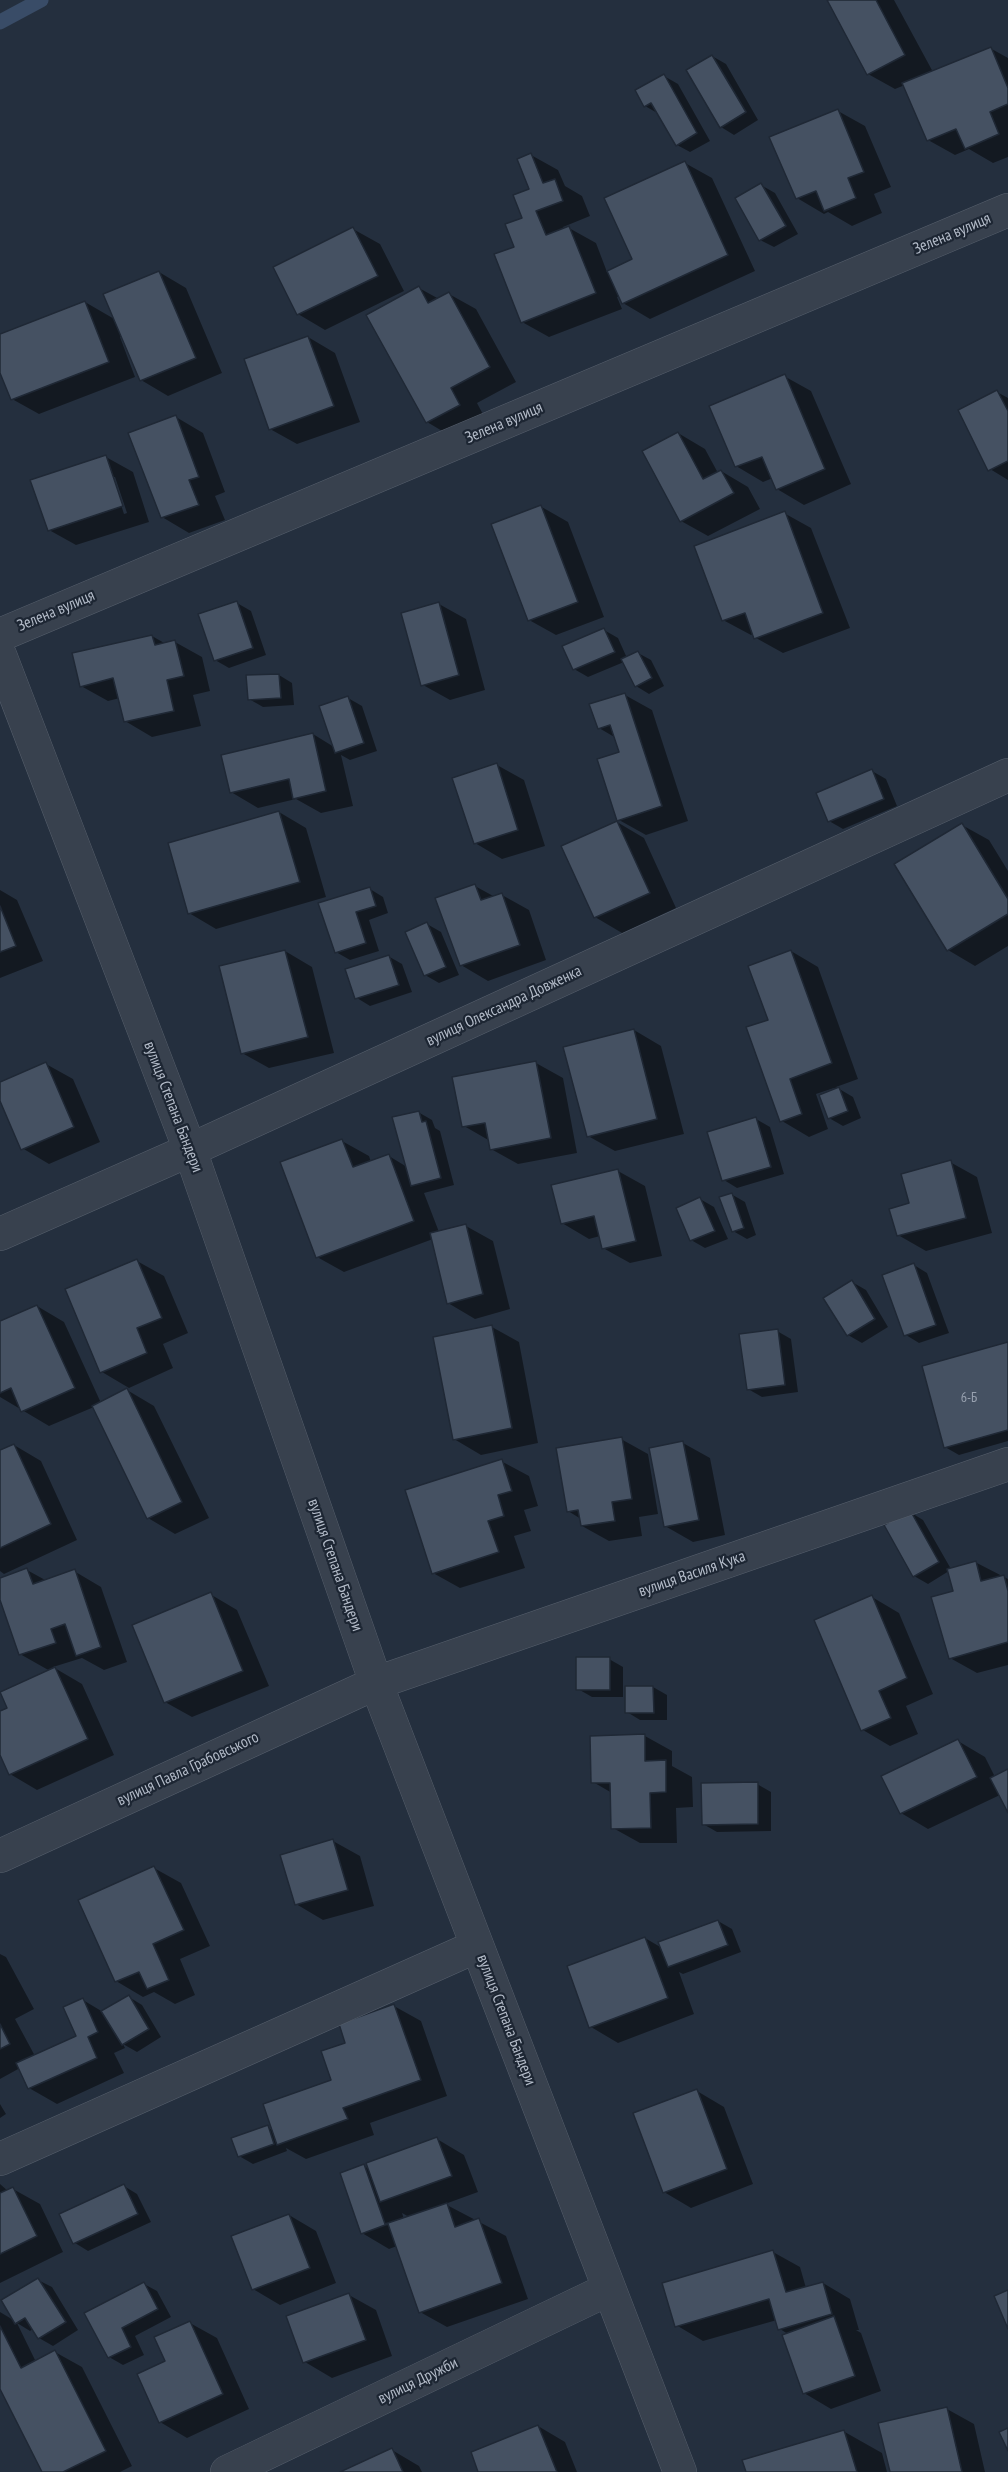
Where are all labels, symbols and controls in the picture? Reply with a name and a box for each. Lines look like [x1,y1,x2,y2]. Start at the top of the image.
street label: Зелена вулиця [910,209,994,259]
street label: Зелена вулиця [462,398,546,448]
street label: Зелена вулиця [14,586,98,636]
street label: вулиця Олександра Довженка [423,962,585,1050]
street label: вулиця Степана Бандери [139,1039,207,1175]
house number: 6-Б [961,1390,977,1406]
street label: вулиця Степана Бандери [303,1496,367,1634]
street label: вулиця Василя Кука [636,1547,748,1601]
street label: вулиця Павла Грабовського [114,1728,262,1810]
street label: вулиця Степана Бандери [472,1952,540,2088]
street label: вулиця Дружби [375,2353,461,2409]

